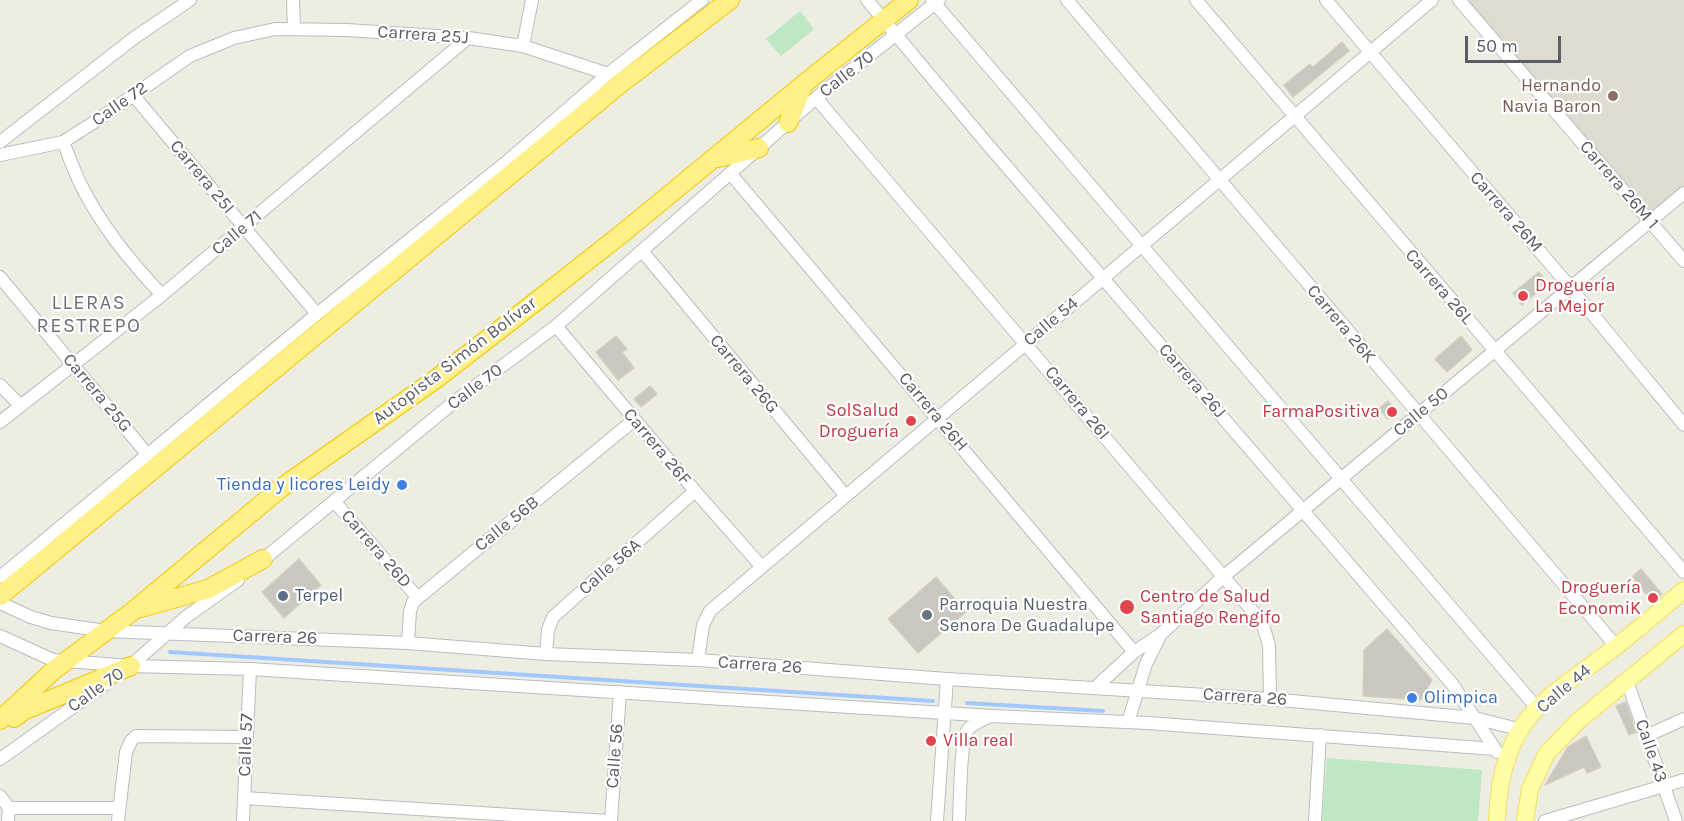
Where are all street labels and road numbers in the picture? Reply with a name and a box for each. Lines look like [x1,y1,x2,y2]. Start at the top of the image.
street label: Carrera 25J [376,21,470,49]
street label: Calle 70 [815,46,879,102]
street label: Calle 72 [88,77,152,131]
street label: Carrera 25I [165,136,239,218]
street label: Carrera 26M 1 [1575,136,1663,234]
street label: Carrera 26M [1465,167,1547,257]
street label: Calle 71 [207,206,267,260]
street label: Carrera 26L [1400,245,1478,329]
street label: Carrera 26K [1302,280,1380,368]
street label: Autopista Simón Bolívar [369,292,541,430]
street label: Calle 54 [1019,293,1083,351]
street label: Carrera 26G [705,330,783,418]
street label: Carrera 26J [1154,339,1230,423]
street label: Carrera 25G [58,349,136,437]
street label: Calle 70 [443,359,507,415]
street label: Carrera 26I [1040,362,1114,444]
street label: Carrera 26H [894,368,972,456]
street label: Calle 50 [1389,383,1453,441]
street label: Carrera 26F [618,404,696,490]
street label: Calle 56B [471,492,543,556]
street label: Carrera 26D [336,505,416,593]
street label: Calle 56A [574,534,646,600]
street label: Carrera 26 [232,625,318,649]
street label: Carrera 26 [717,651,803,679]
street label: Calle 44 [1532,660,1596,718]
street label: Calle 70 [64,663,128,717]
street label: Carrera 26 [1202,683,1288,711]
street label: Calle 57 [234,713,258,777]
street label: Calle 43 [1630,717,1672,785]
street label: Calle 56 [602,723,628,789]

